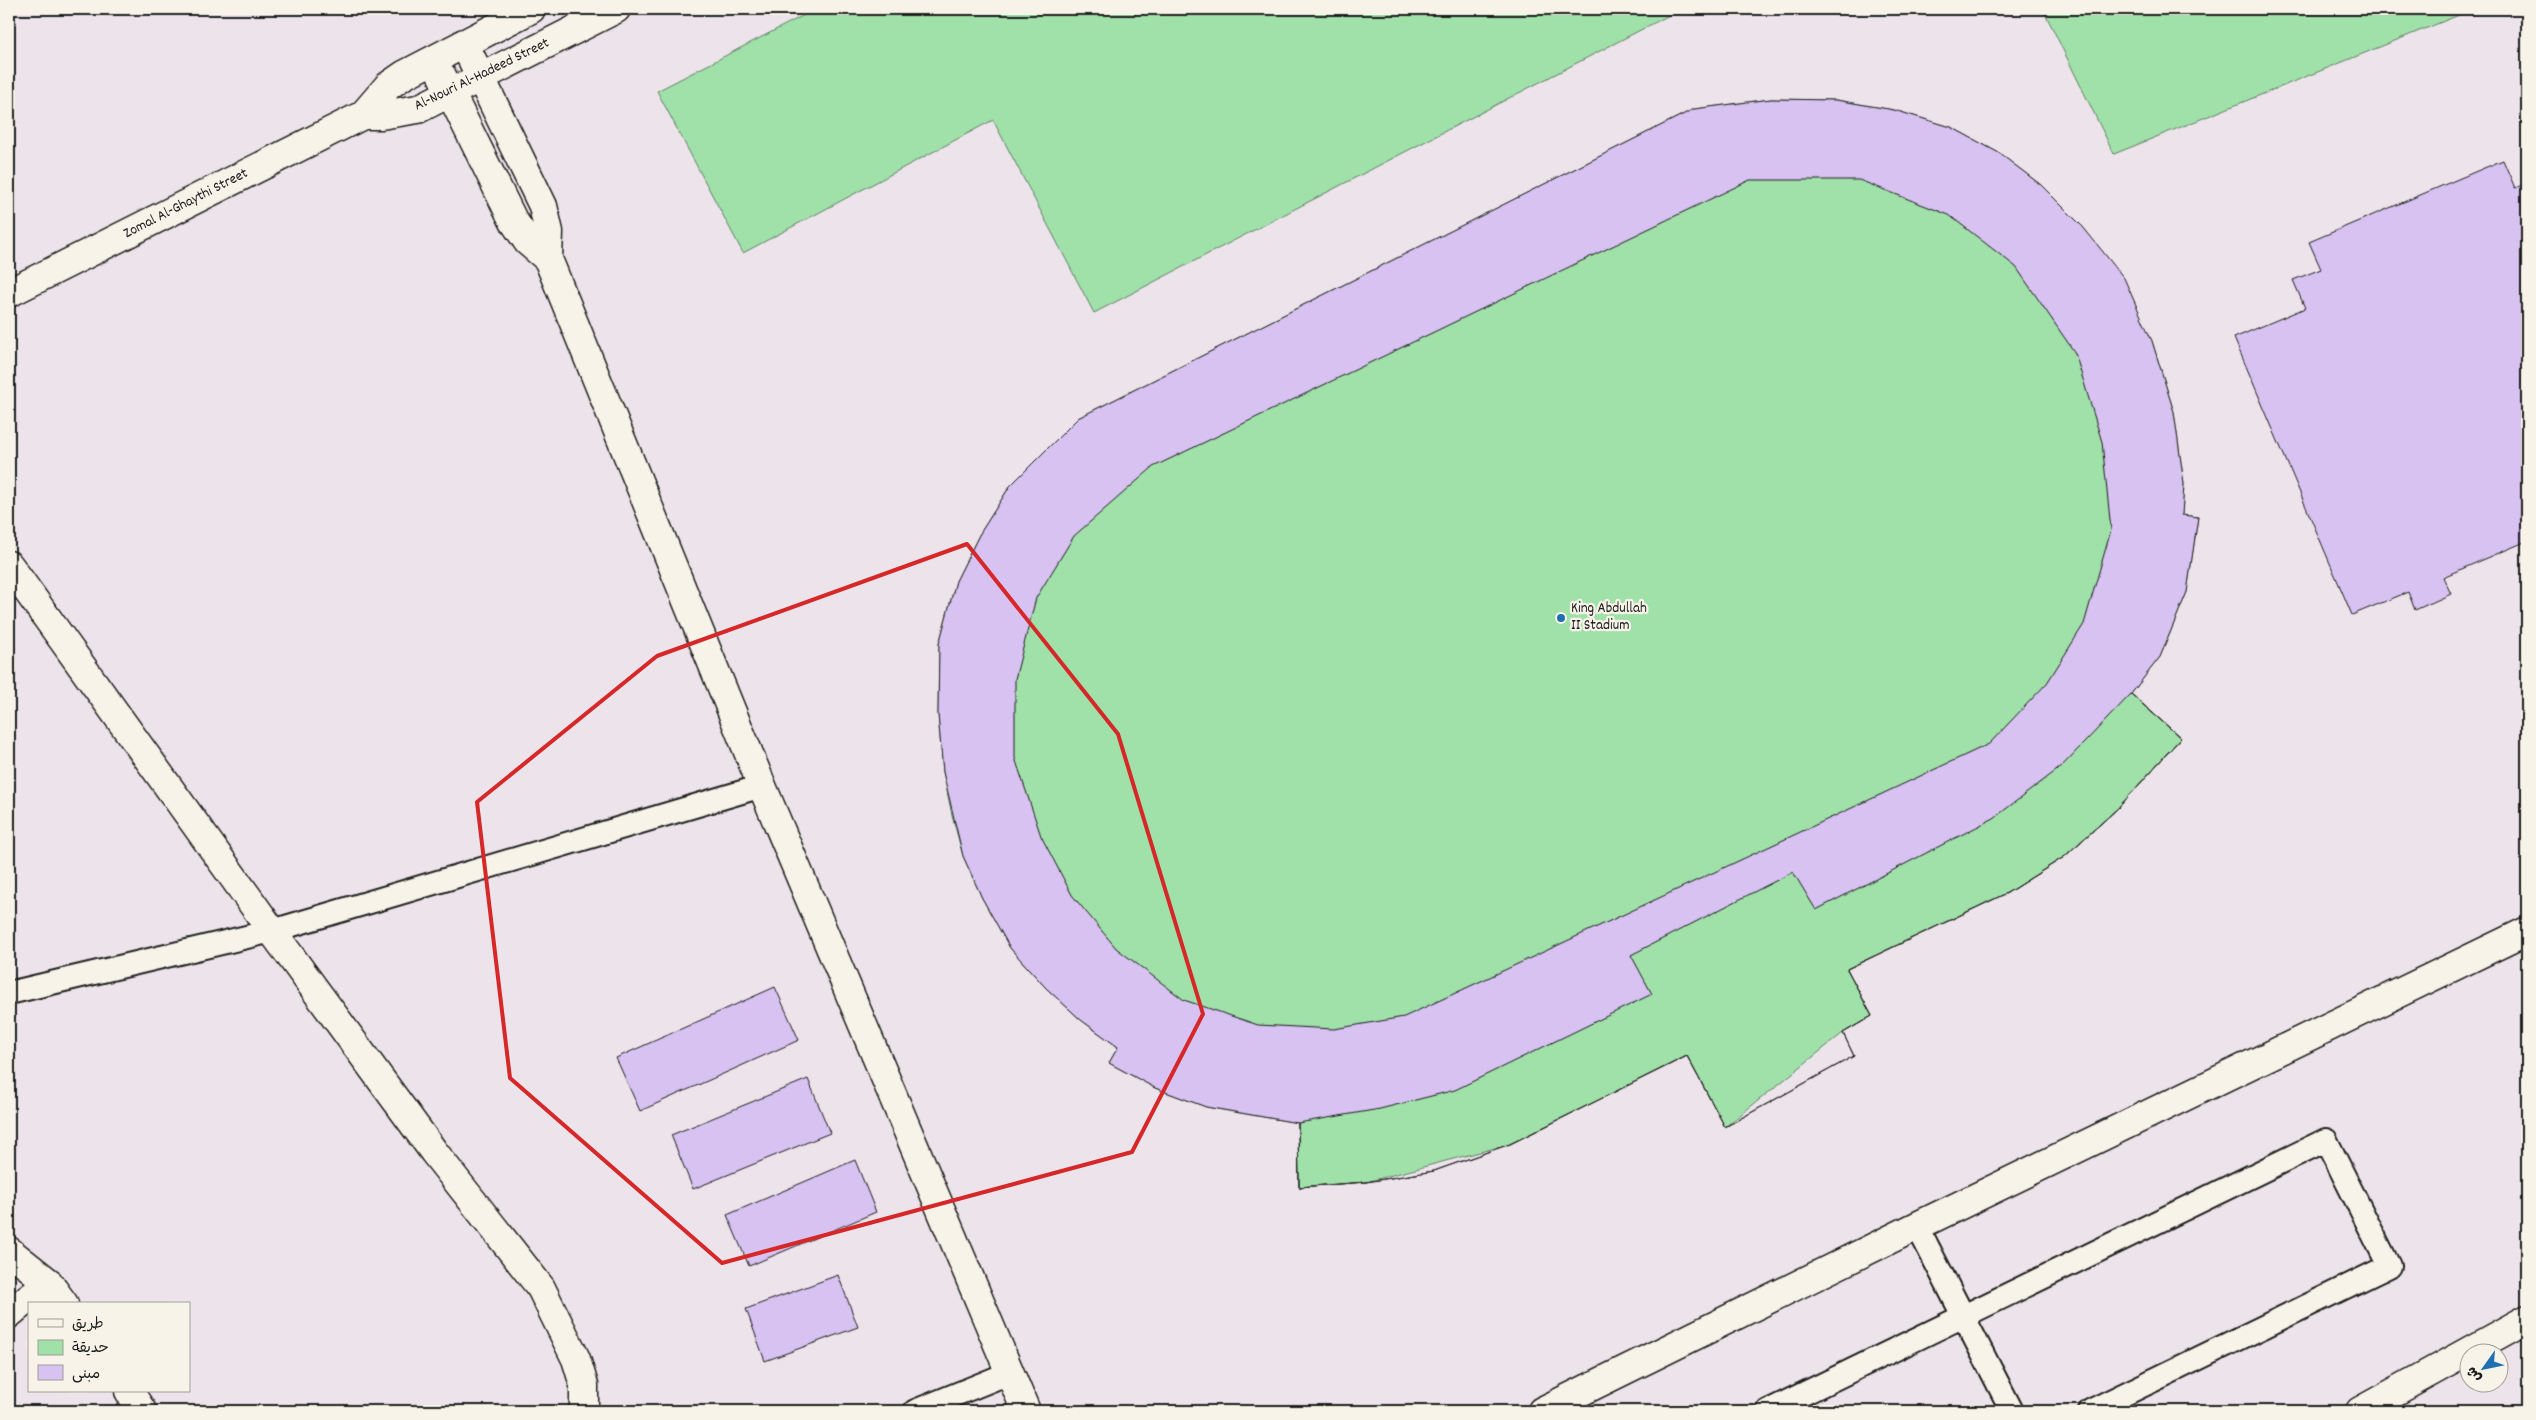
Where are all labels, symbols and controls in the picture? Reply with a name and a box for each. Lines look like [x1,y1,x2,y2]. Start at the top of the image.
street label: Al-Nouri Al-Hadeed Street [411,32,554,117]
street label: Zomal Al-Ghaythi Street [120,163,252,245]
place label: King Abdullah II Stadium [1571,598,1647,637]
marker: King Abdullah II Stadium [1555,612,1567,624]
legend [28,1302,190,1392]
text: طريق [72,1314,104,1336]
text: حديقة [72,1338,109,1360]
north arrow [2458,1342,2508,1392]
text: ش [2462,1362,2487,1386]
text: مبنى [72,1364,100,1386]

